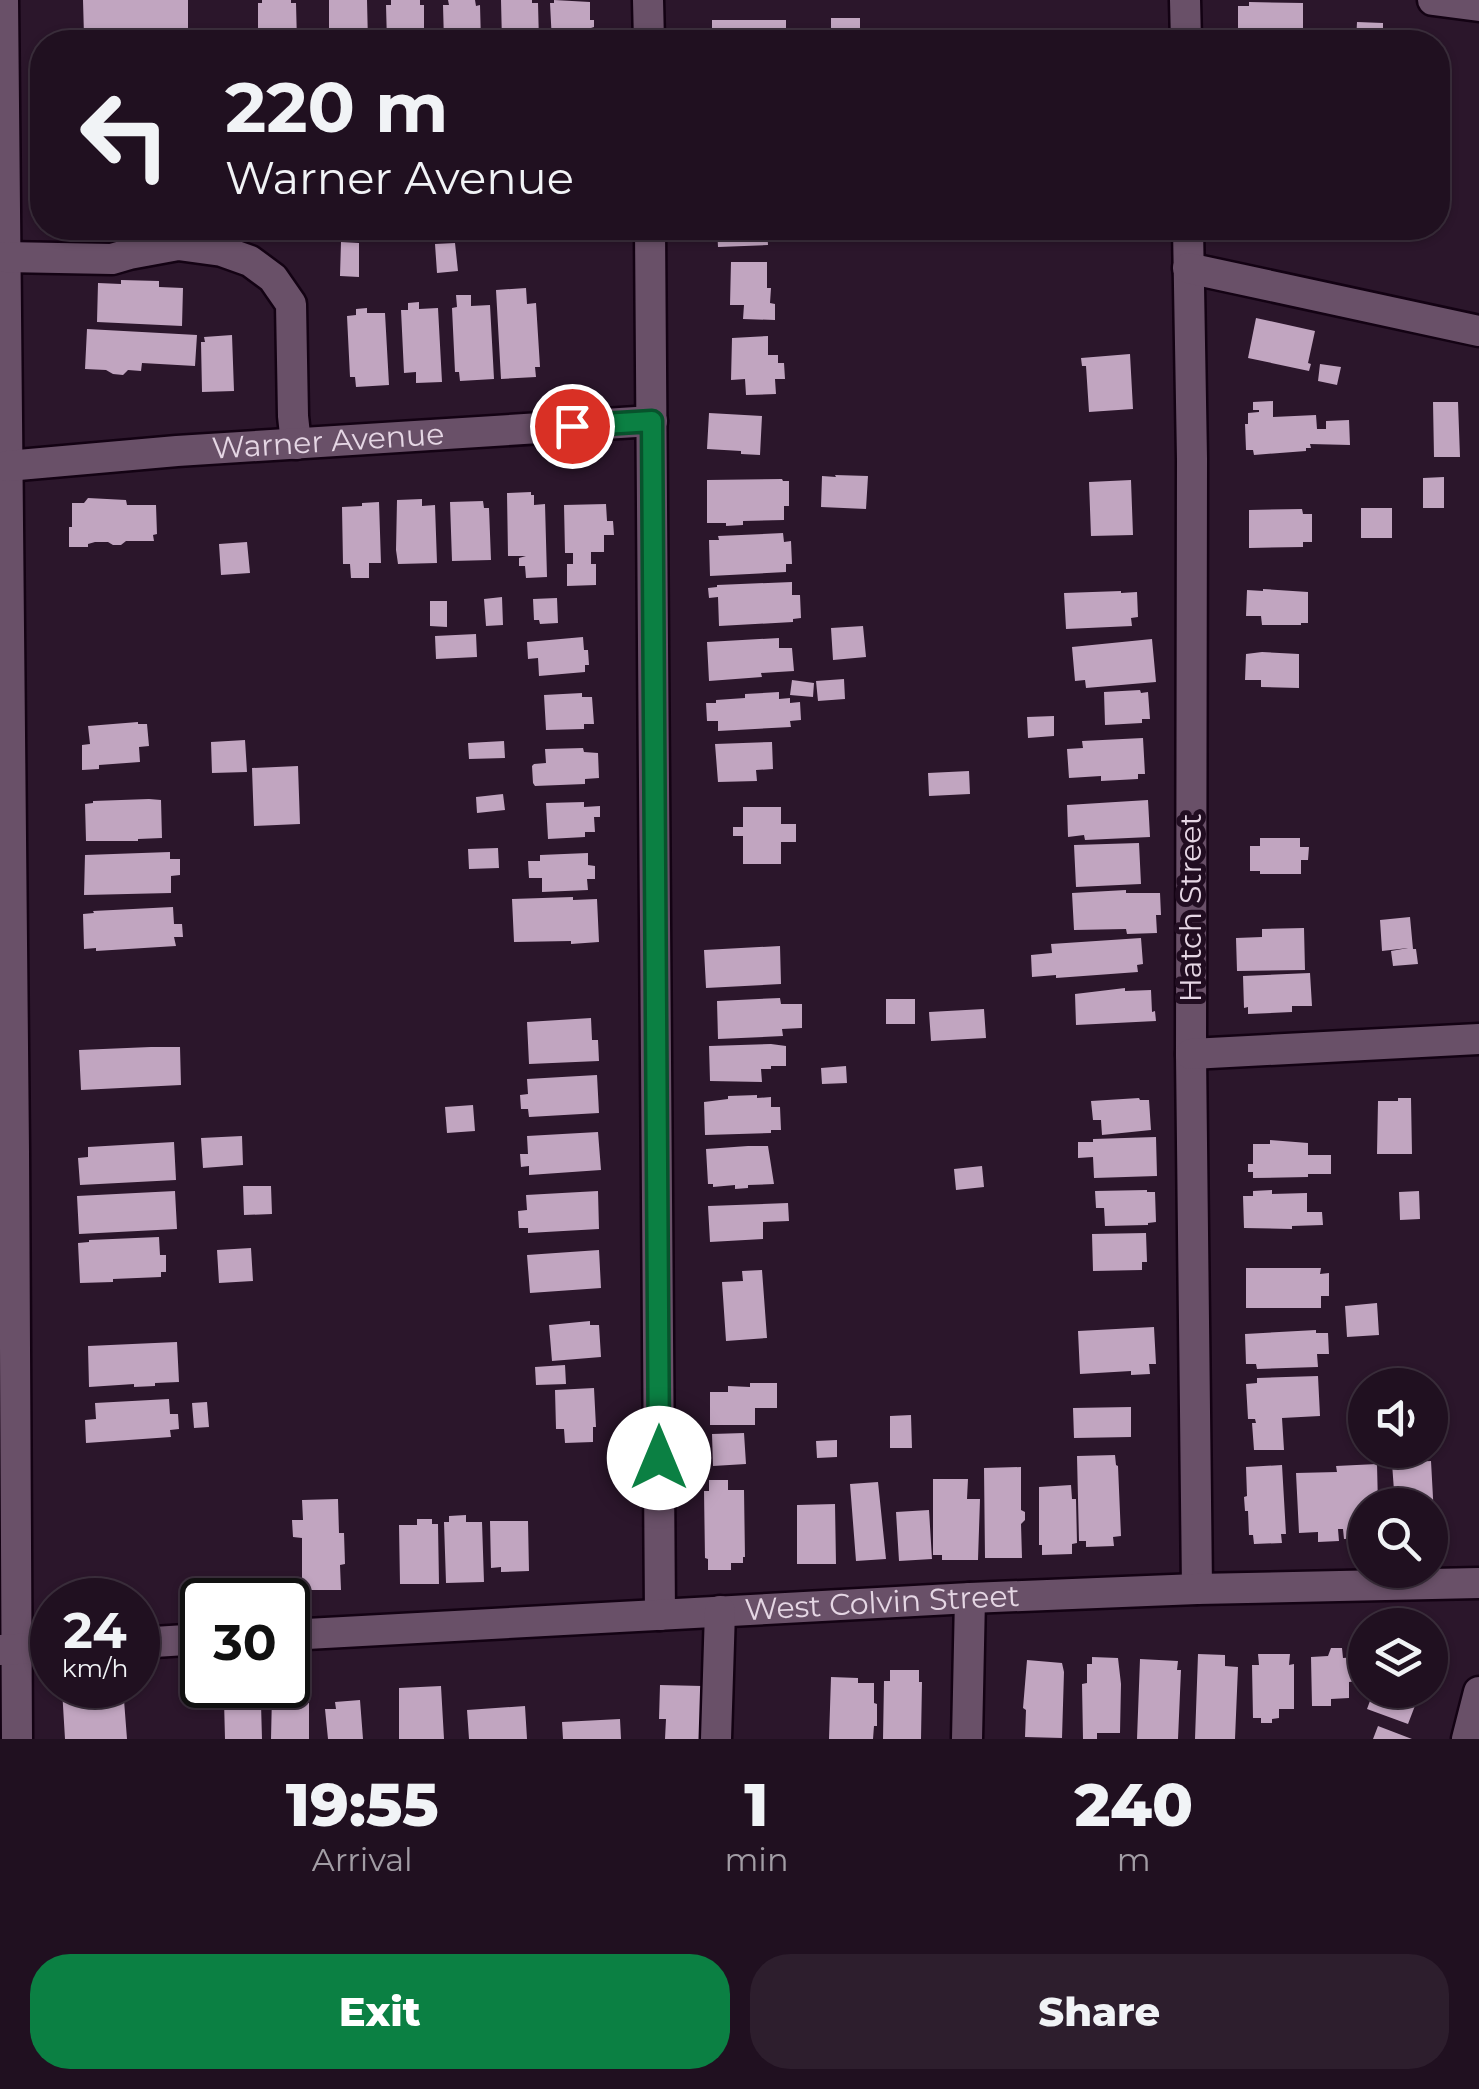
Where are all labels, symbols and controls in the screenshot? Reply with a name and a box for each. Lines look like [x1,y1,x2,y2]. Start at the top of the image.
text: 220 m [225,64,448,150]
icon: left [60,70,190,200]
text: Warner Avenue [225,150,574,205]
pin [530,384,615,469]
icon: arrive [545,399,600,454]
street label: Warner Avenue [211,415,445,467]
street label: Hatch Street [1172,813,1209,1003]
map controls [1348,1368,1448,1708]
button: sound [1348,1368,1448,1468]
position arrow [607,1406,711,1510]
button: search [1348,1488,1448,1588]
street label: West Colvin Street [744,1577,1020,1628]
speed limit sign: 30 [180,1578,310,1708]
text: 24 [63,1600,127,1661]
button: layers [1348,1608,1448,1708]
text: km/h [62,1653,128,1683]
text: 19:55 [286,1768,439,1841]
text: 1 [744,1768,769,1841]
text: 240 [1074,1768,1193,1841]
text: Arrival [312,1840,413,1879]
text: min [724,1840,789,1879]
text: m [1117,1840,1151,1879]
button: Exit [30,1954,730,2069]
button: Share [750,1954,1449,2069]

